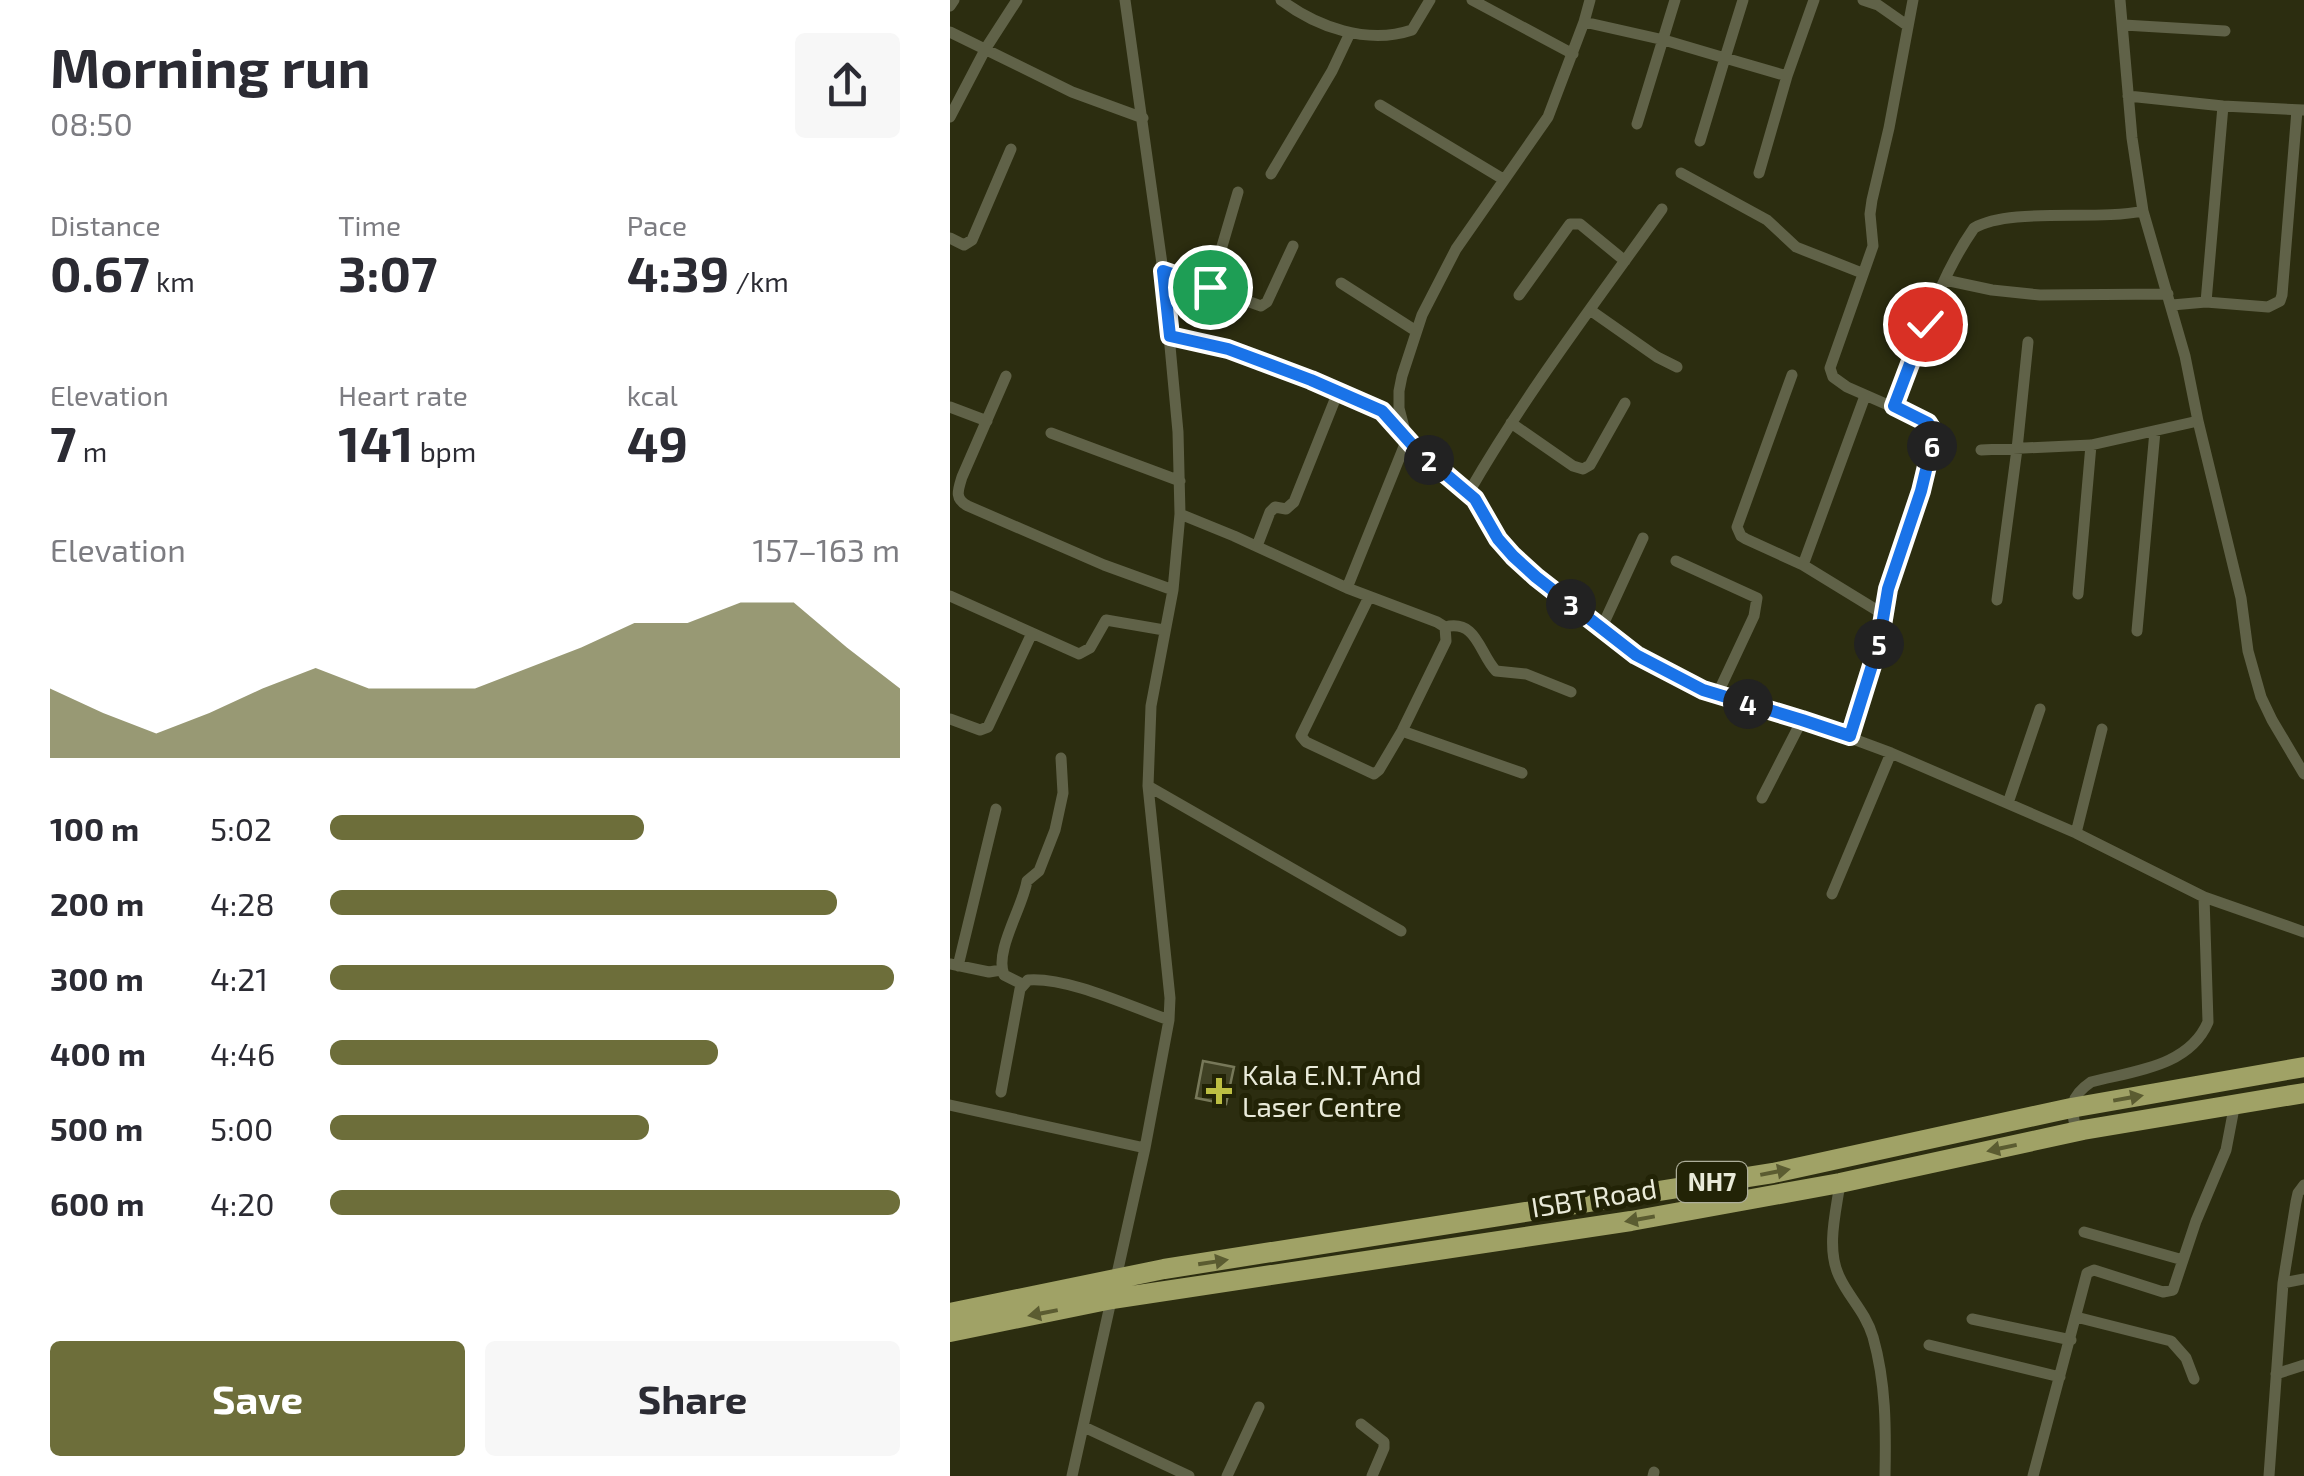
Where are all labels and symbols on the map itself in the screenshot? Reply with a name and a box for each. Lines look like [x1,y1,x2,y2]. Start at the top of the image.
pin [1168,245,1253,330]
pin [1883,282,1968,367]
pin: 6 [1907,421,1957,471]
pin: 2 [1404,435,1454,485]
pin: 3 [1546,579,1596,629]
pin: 5 [1854,619,1904,669]
pin: 4 [1723,679,1773,729]
place label: Kala E.N.T And Laser Centre [1242,1057,1421,1123]
marker: Kala E.N.T And Laser Centre [1206,1078,1232,1104]
one-way arrow [2113,1090,2144,1105]
one-way arrow [1986,1140,2017,1156]
road number: NH7 [1677,1162,1747,1202]
one-way arrow [1760,1163,1791,1179]
street label: ISBT Road [1529,1170,1659,1224]
one-way arrow [1624,1212,1656,1227]
one-way arrow [1197,1254,1229,1269]
one-way arrow [1027,1305,1058,1321]

